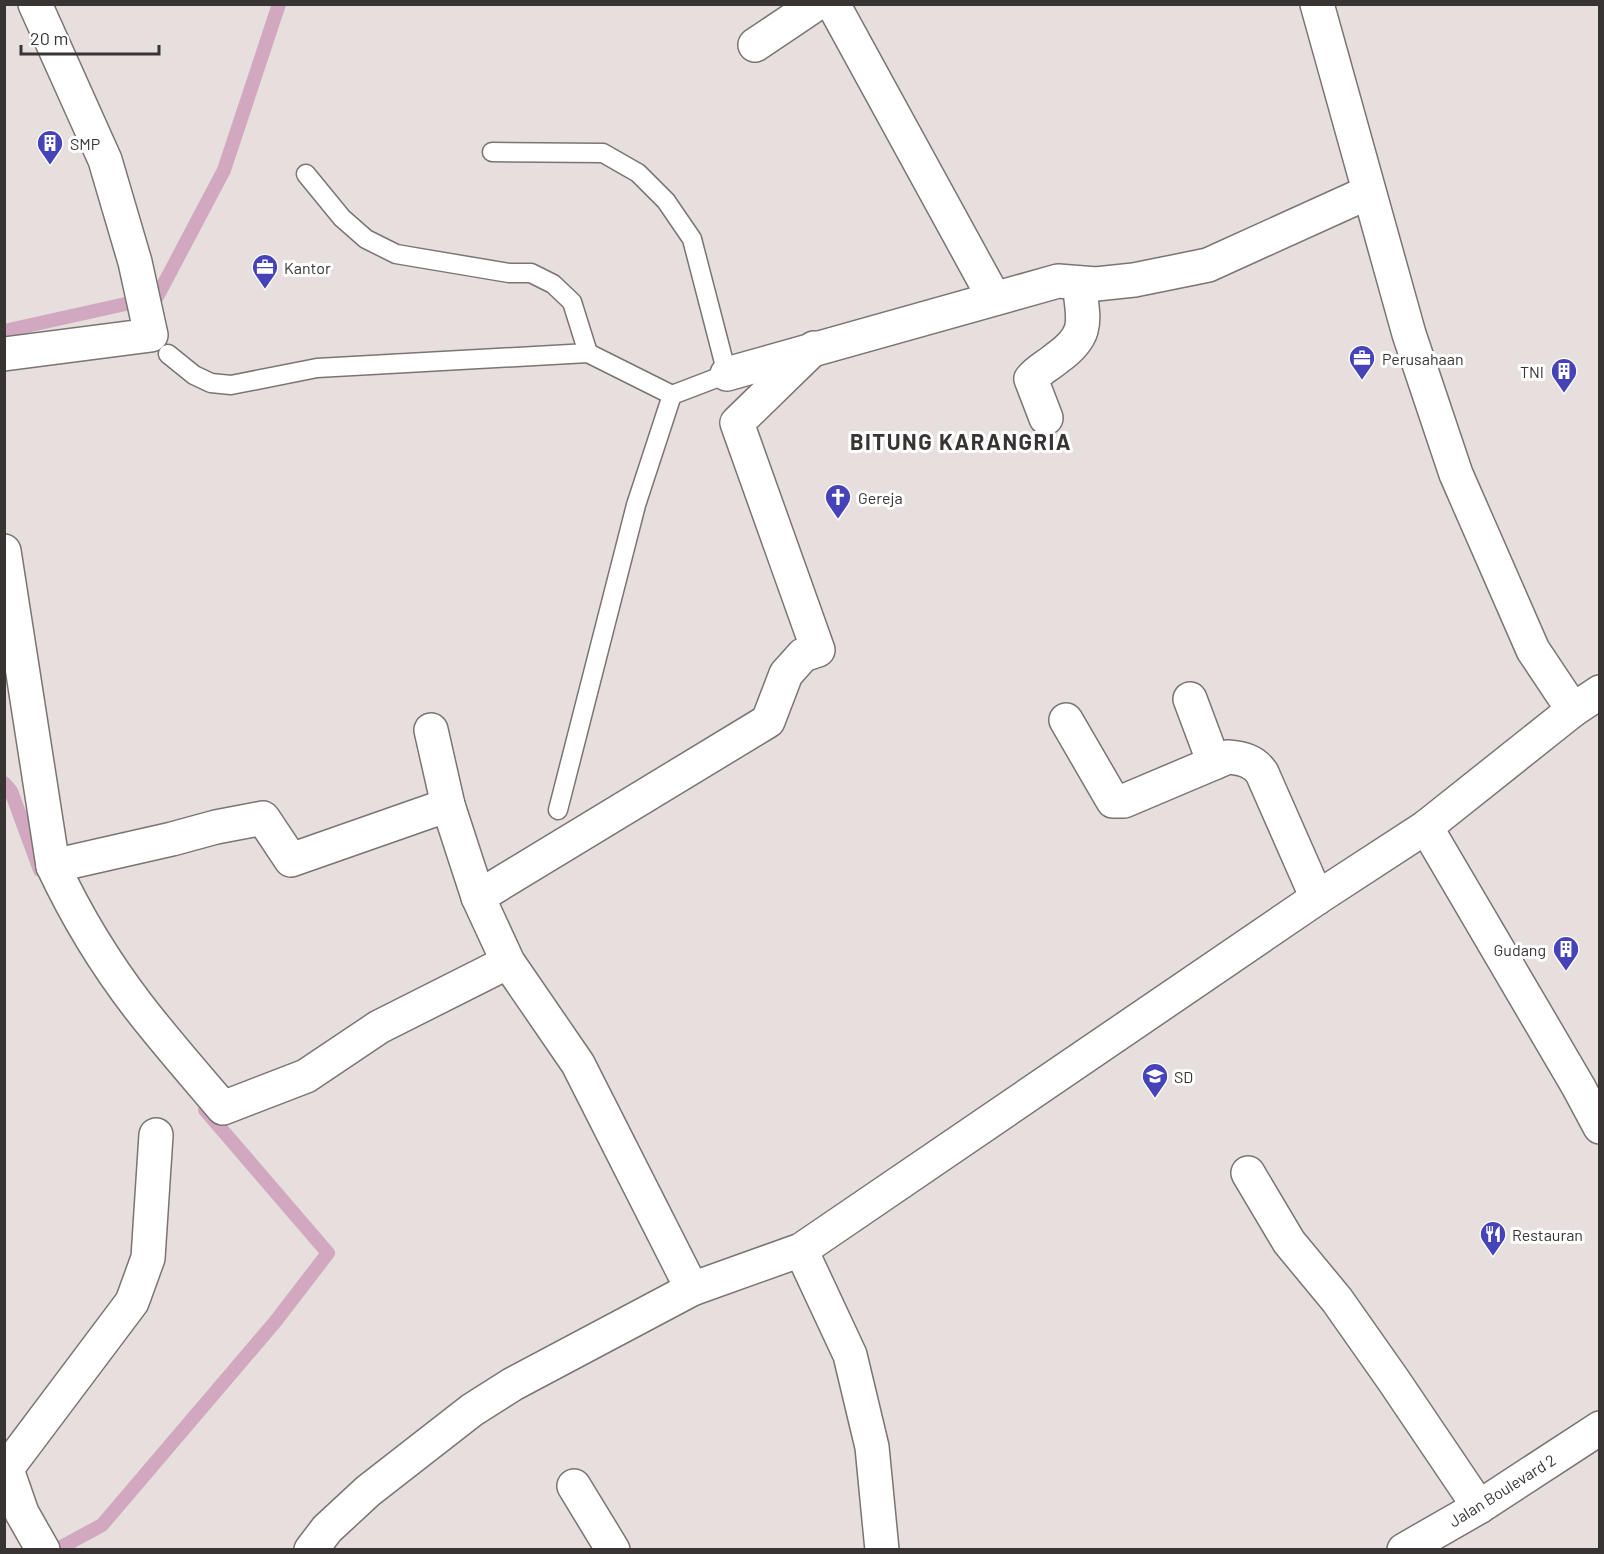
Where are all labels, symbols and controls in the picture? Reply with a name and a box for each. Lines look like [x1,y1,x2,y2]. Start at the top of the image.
scale bar [21,18,159,56]
text: 20 m [30,27,68,49]
building icon: SMP [35,128,65,166]
place label: SMP [70,134,100,153]
office icon: Kantor [250,252,280,290]
place label: Kantor [284,258,331,277]
office icon: Perusahaan [1347,343,1377,381]
place label: Perusahaan [1382,349,1464,368]
building icon: TNI [1549,356,1579,394]
place label: TNI [1520,362,1544,381]
district label: BITUNG KARANGRIA [850,428,1072,454]
church icon: Gereja [823,482,853,520]
place label: Gereja [858,488,903,507]
building icon: Gudang [1551,934,1581,972]
place label: Gudang [1494,940,1546,959]
school or university icon: SD [1140,1061,1170,1099]
place label: SD [1174,1067,1193,1086]
restaurant icon: Restauran [1478,1219,1508,1257]
place label: Restauran [1512,1225,1583,1244]
street label: Jalan Boulevard 2 [1445,1450,1559,1530]

